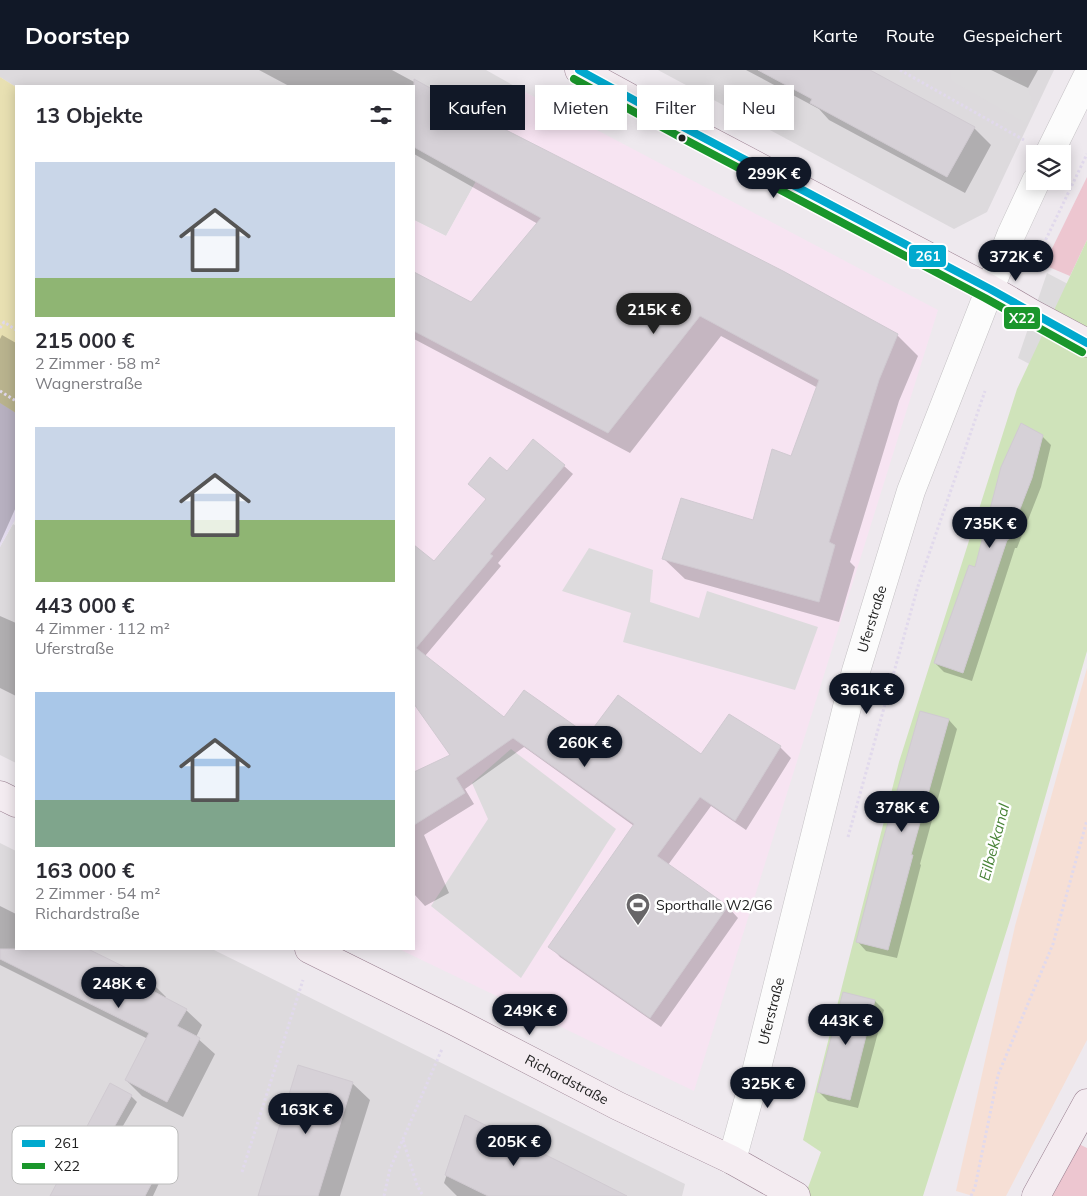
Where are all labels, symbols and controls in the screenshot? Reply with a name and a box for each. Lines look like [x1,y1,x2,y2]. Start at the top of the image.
text: Doorstep [25,20,130,50]
text: Karte [813,24,858,47]
text: Route [886,24,935,47]
text: Gespeichert [963,24,1062,47]
chip: Kaufen [430,85,525,130]
chip: Mieten [535,85,627,130]
chip: Filter [637,85,714,130]
chip: Neu [724,85,794,130]
icon: filters [367,101,395,129]
text: 13 Objekte [35,102,143,128]
unlabelled marker [677,133,687,143]
map controls [1026,145,1071,190]
button: layers [1026,145,1071,190]
pin: 299K € [733,156,815,199]
text: 299K € [747,163,801,183]
icon: home [170,195,260,285]
pin: 372K € [975,240,1057,282]
line badge: 261 [908,244,947,268]
text: 372K € [989,246,1043,266]
text: 261 [915,247,941,265]
pin: 215K € [613,292,695,335]
text: 215K € [627,299,681,319]
line badge: X22 [1003,306,1041,330]
text: X22 [1008,309,1035,327]
text: 215 000 € [35,327,135,353]
text: 2 Zimmer · 58 m² [35,353,160,373]
text: Wagnerstraße [35,373,143,393]
icon: home [170,460,260,550]
pin: 735K € [949,506,1031,549]
text: 735K € [963,513,1017,533]
street label: Uferstraße [853,583,891,655]
text: 443 000 € [35,592,135,618]
text: 4 Zimmer · 112 m² [35,618,170,638]
text: Uferstraße [35,638,114,658]
pin: 361K € [826,672,908,715]
text: 361K € [840,679,894,699]
icon: home [170,725,260,815]
pin: 260K € [544,726,626,768]
text: 260K € [558,732,612,752]
pin: 378K € [861,790,943,833]
text: 378K € [875,797,929,817]
water label: Eilbekkanal [975,801,1013,883]
text: 163 000 € [35,857,135,883]
text: 2 Zimmer · 54 m² [35,883,160,903]
sports icon: Sporthalle W2/G6 [625,892,651,926]
place label: Sporthalle W2/G6 [656,896,772,914]
text: Richardstraße [35,903,140,923]
pin: 248K € [78,966,160,1009]
text: 248K € [92,973,146,993]
street label: Uferstraße [754,975,788,1047]
pin: 249K € [489,994,571,1036]
text: 249K € [503,1000,557,1020]
pin: 443K € [805,1004,887,1046]
text: 443K € [819,1010,873,1030]
street label: Richardstraße [522,1050,612,1109]
pin: 325K € [727,1066,809,1109]
text: 325K € [741,1073,795,1093]
pin: 163K € [265,1092,347,1135]
text: 163K € [279,1099,333,1119]
pin: 205K € [473,1124,555,1167]
legend [12,1126,178,1184]
text: 205K € [487,1131,541,1151]
text: 261 [54,1134,79,1152]
text: X22 [54,1157,80,1175]

